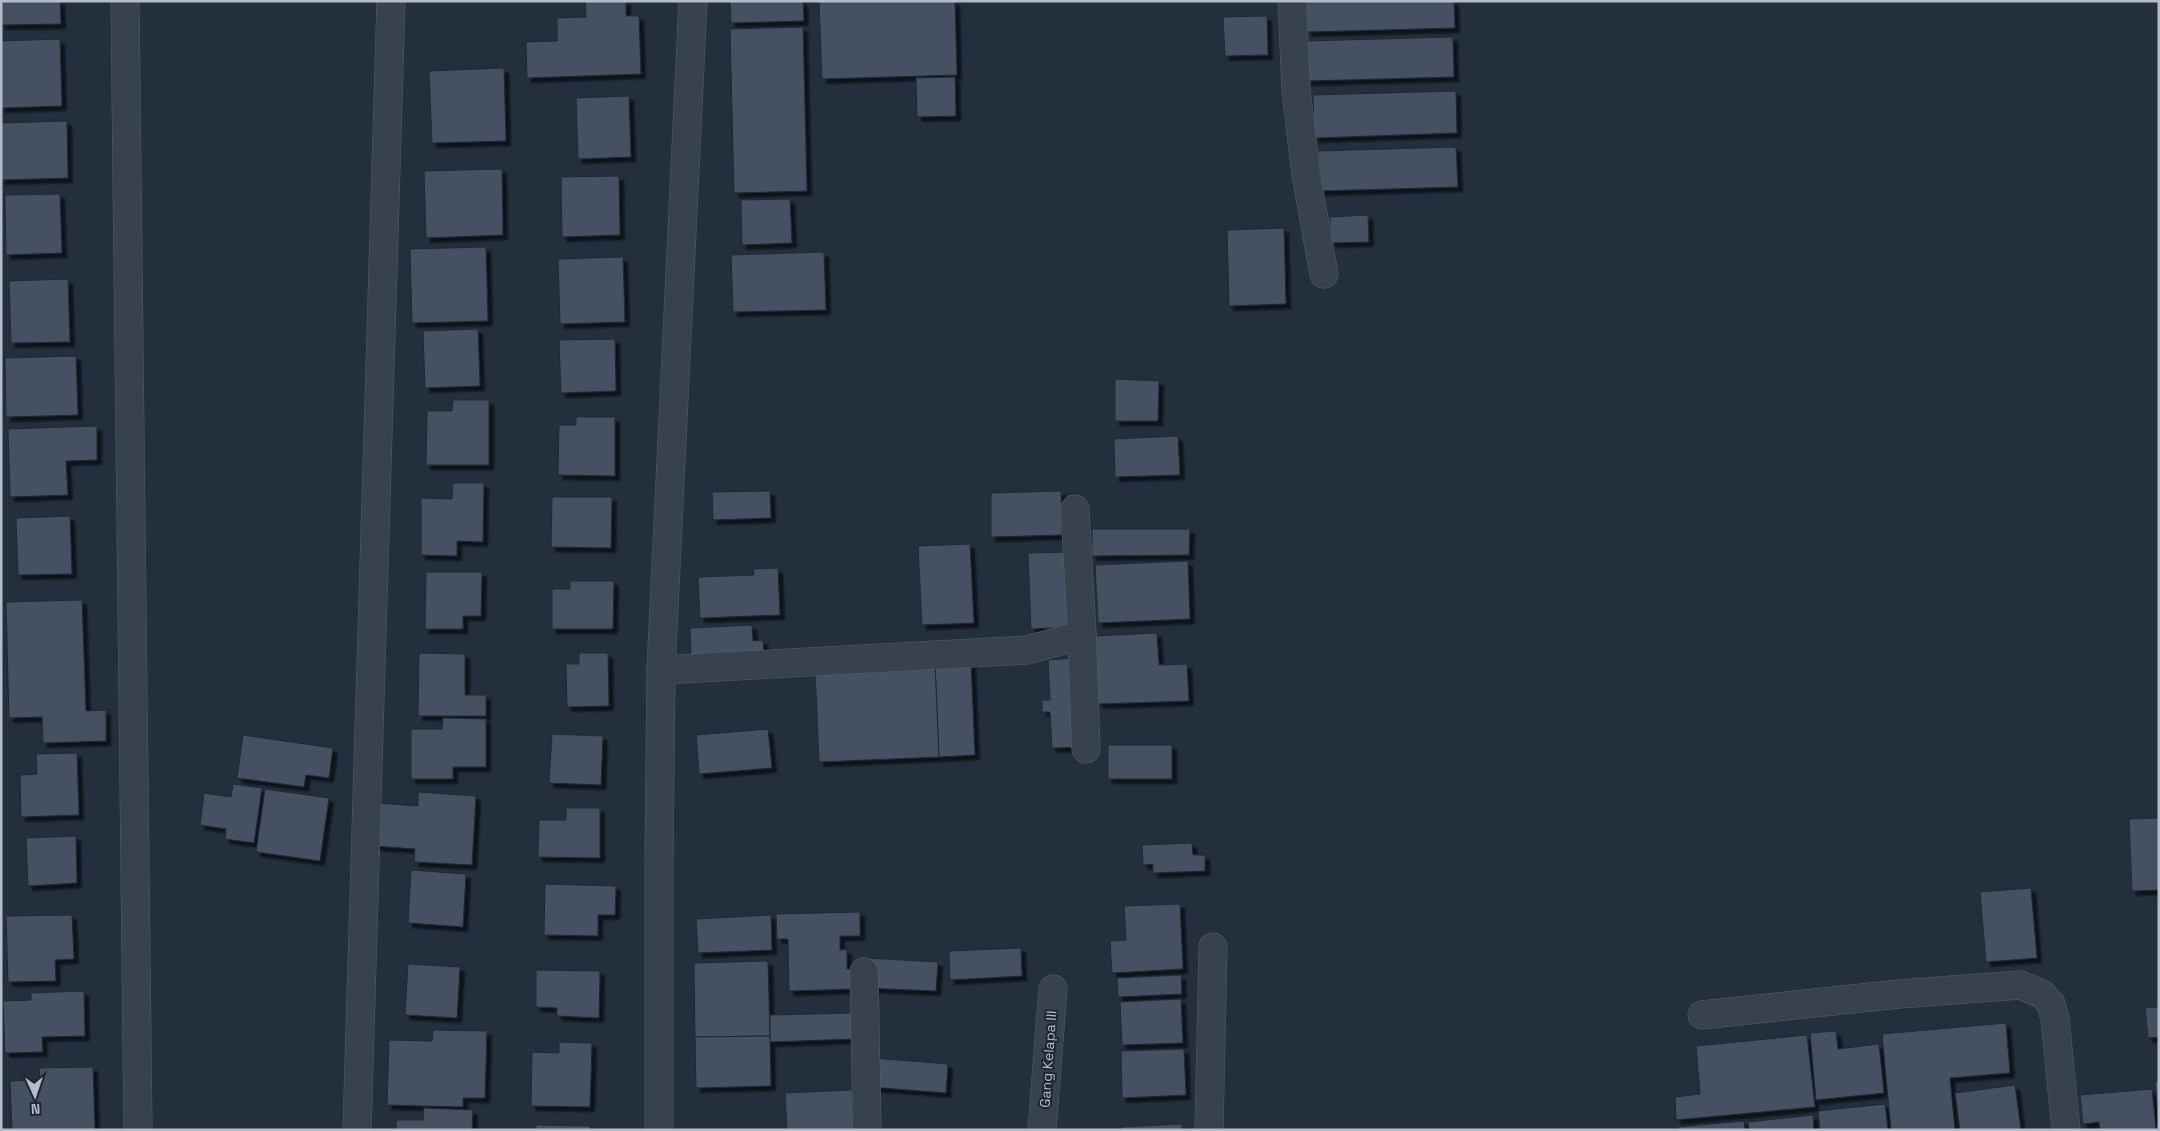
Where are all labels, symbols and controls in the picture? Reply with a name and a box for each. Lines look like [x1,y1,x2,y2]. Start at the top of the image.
street label: Gang Kelapa III [1036,1010,1060,1108]
north arrow [10,1071,60,1121]
text: N [31,1100,41,1118]

